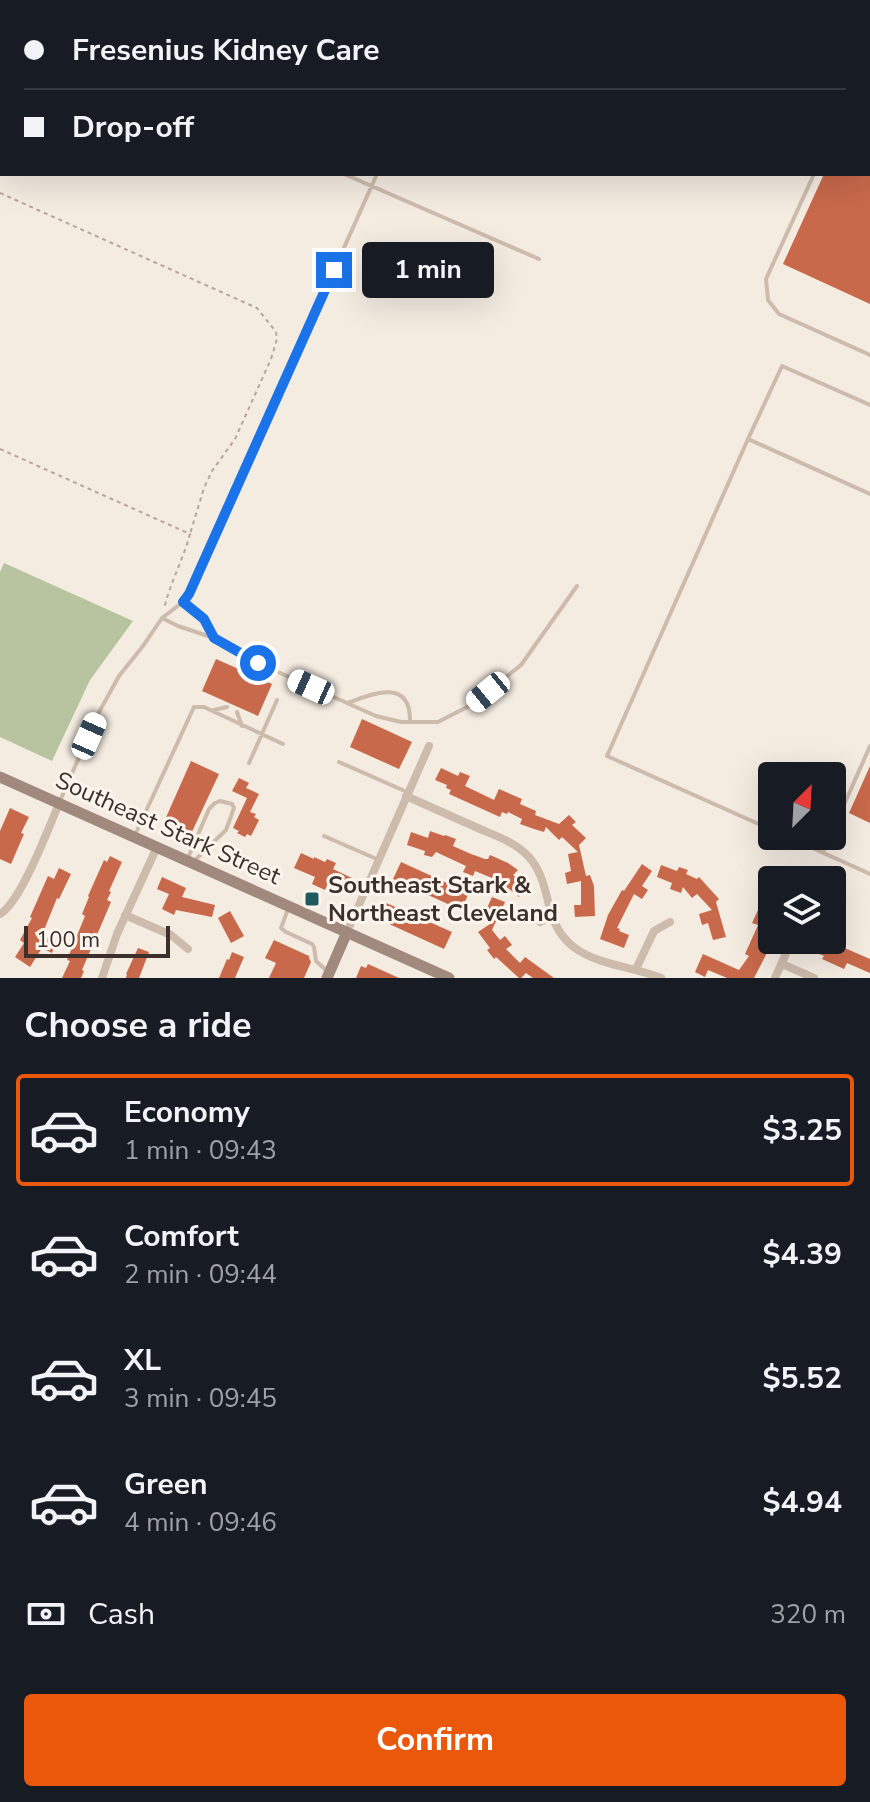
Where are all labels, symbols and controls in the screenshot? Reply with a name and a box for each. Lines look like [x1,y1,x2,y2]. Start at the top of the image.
text: Fresenius Kidney Care [72,30,380,71]
text: Drop-off [72,107,194,148]
callout: 1 min [362,242,494,298]
route end [316,252,352,288]
text: 1 min [394,252,462,287]
route start [240,645,276,681]
car [284,666,338,708]
car [462,668,514,716]
car [68,709,110,763]
north arrow [758,762,846,850]
map controls [758,762,846,954]
street label: Southeast Stark Street [50,764,286,892]
button: layers [758,866,846,954]
place label: Southeast Stark & Northeast Cleveland [328,869,558,929]
marker: Southeast Stark & Northeast Cleveland [303,890,321,908]
scale bar [24,922,170,958]
text: 100 m [36,925,100,955]
text: Choose a ride [24,1001,252,1050]
text: Economy [124,1092,250,1133]
icon: car [28,1094,100,1166]
text: $3.25 [763,1110,842,1151]
text: 1 min · 09:43 [124,1133,277,1168]
text: Comfort [124,1216,239,1257]
icon: car [28,1218,100,1290]
text: $4.39 [763,1234,842,1275]
text: 2 min · 09:44 [124,1257,277,1292]
text: XL [124,1340,161,1381]
icon: car [28,1342,100,1414]
text: $5.52 [763,1358,842,1399]
text: 3 min · 09:45 [124,1381,277,1416]
text: Green [124,1464,208,1505]
icon: car [28,1466,100,1538]
text: $4.94 [763,1482,842,1523]
text: 4 min · 09:46 [124,1505,277,1540]
icon: cash [24,1592,68,1636]
text: Cash [88,1594,155,1635]
text: 320 m [770,1597,846,1632]
button: Confirm [24,1694,846,1786]

